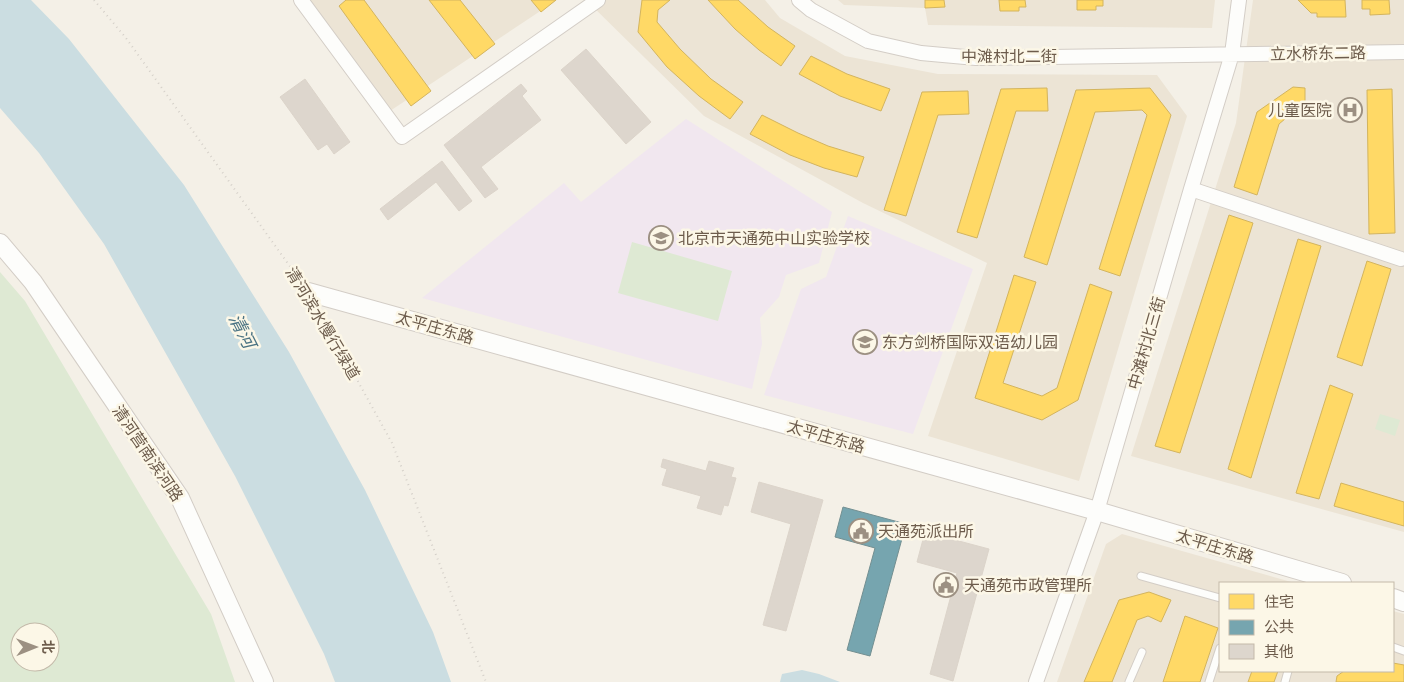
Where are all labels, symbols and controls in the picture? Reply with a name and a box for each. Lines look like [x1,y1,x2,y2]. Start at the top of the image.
street label: 立水桥东二路 [1270,43,1366,63]
street label: 中滩村北二街 [961,47,1057,65]
hospital icon: 儿童医院 [1337,97,1363,123]
place label: 儿童医院 [1268,101,1332,119]
school or university icon: 北京市天通苑中山实验学校 [648,225,674,251]
place label: 北京市天通苑中山实验学校 [678,229,870,247]
street label: 清河滨水慢行绿道 [282,263,364,383]
street label: 中滩村北三街 [1124,294,1168,392]
street label: 太平庄东路 [394,307,476,347]
water label: 清河 [226,310,261,354]
school or university icon: 东方剑桥国际双语幼儿园 [852,329,878,355]
place label: 东方剑桥国际双语幼儿园 [882,333,1058,351]
street label: 清河营南滨河路 [109,402,187,504]
street label: 太平庄东路 [785,416,867,456]
public building icon: 天通苑派出所 [848,518,874,544]
place label: 天通苑派出所 [878,522,974,540]
street label: 太平庄东路 [1174,526,1256,566]
public building icon: 天通苑市政管理所 [933,572,959,598]
place label: 天通苑市政管理所 [964,576,1092,594]
legend [1219,582,1394,672]
text: 住宅 [1264,593,1294,610]
text: 公共 [1264,618,1294,635]
north arrow [10,622,60,672]
text: 北 [40,640,56,654]
text: 其他 [1264,643,1294,660]

